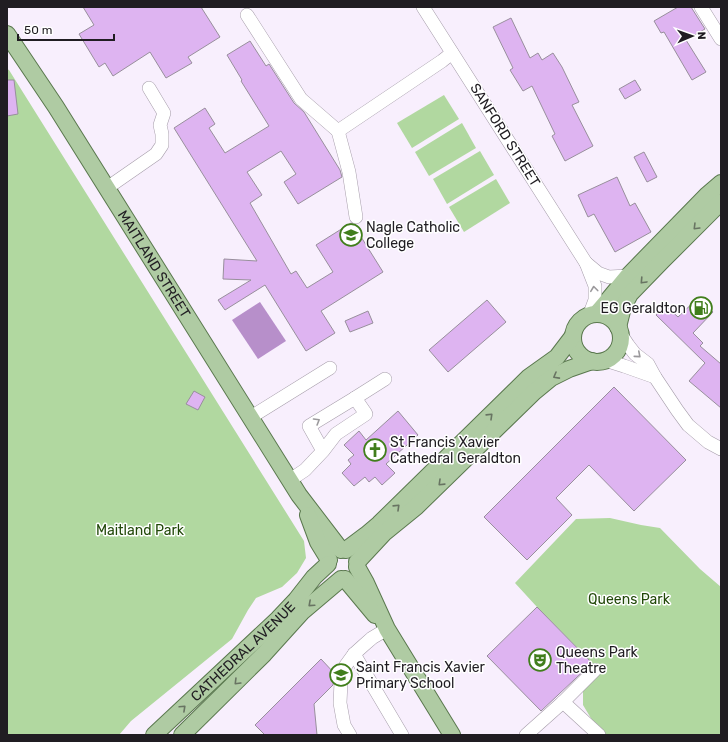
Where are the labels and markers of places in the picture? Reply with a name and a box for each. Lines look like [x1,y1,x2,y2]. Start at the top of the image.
place label: Nagle Catholic College [366,219,460,252]
school or university icon: Nagle Catholic College [338,222,364,248]
fuel station icon: EG Geraldton [688,295,714,321]
place label: EG Geraldton [601,300,686,317]
place label: St Francis Xavier Cathedral Geraldton [390,434,521,467]
church icon: St Francis Xavier Cathedral Geraldton [362,437,388,463]
place label: Queens Park Theatre [556,644,639,677]
theatre icon: Queens Park Theatre [527,647,553,673]
place label: Saint Francis Xavier Primary School [356,659,486,692]
school or university icon: Saint Francis Xavier Primary School [328,662,354,688]

